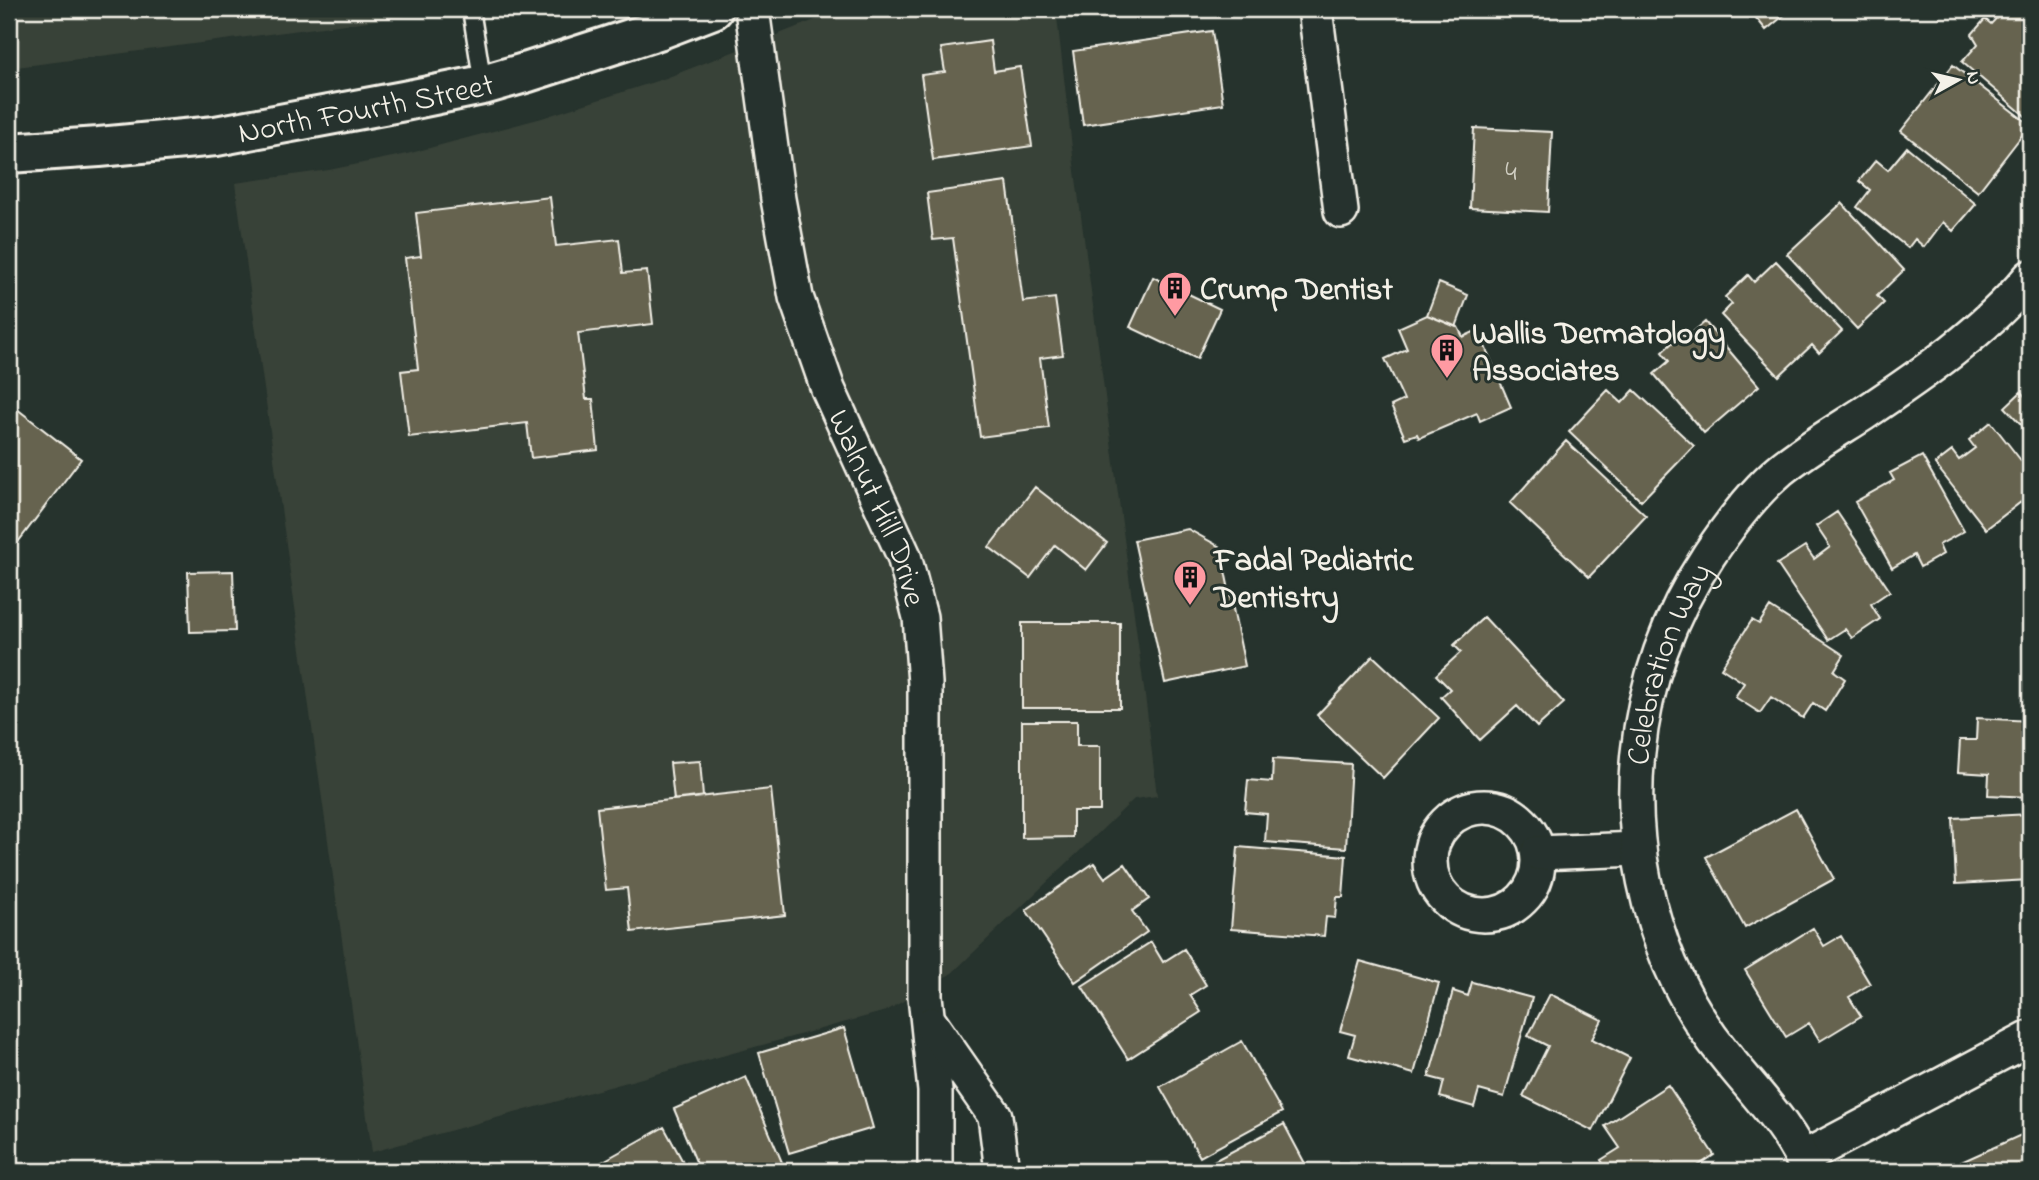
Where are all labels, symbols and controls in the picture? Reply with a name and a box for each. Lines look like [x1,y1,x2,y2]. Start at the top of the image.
north arrow [1924,46,1994,116]
street label: North Fourth Street [235,63,501,158]
text: N [1958,70,1987,86]
house number: 4 [1505,153,1517,194]
place label: Crump Dentist [1200,268,1393,315]
building icon: Crump Dentist [1156,269,1194,318]
place label: Wallis Dermatology Associates [1472,312,1726,396]
building icon: Wallis Dermatology Associates [1428,331,1466,380]
street label: Walnut Hill Drive [813,403,936,613]
place label: Fadal Pediatric Dentistry [1212,539,1414,624]
street label: Celebration Way [1617,554,1726,767]
building icon: Fadal Pediatric Dentistry [1171,558,1209,607]

